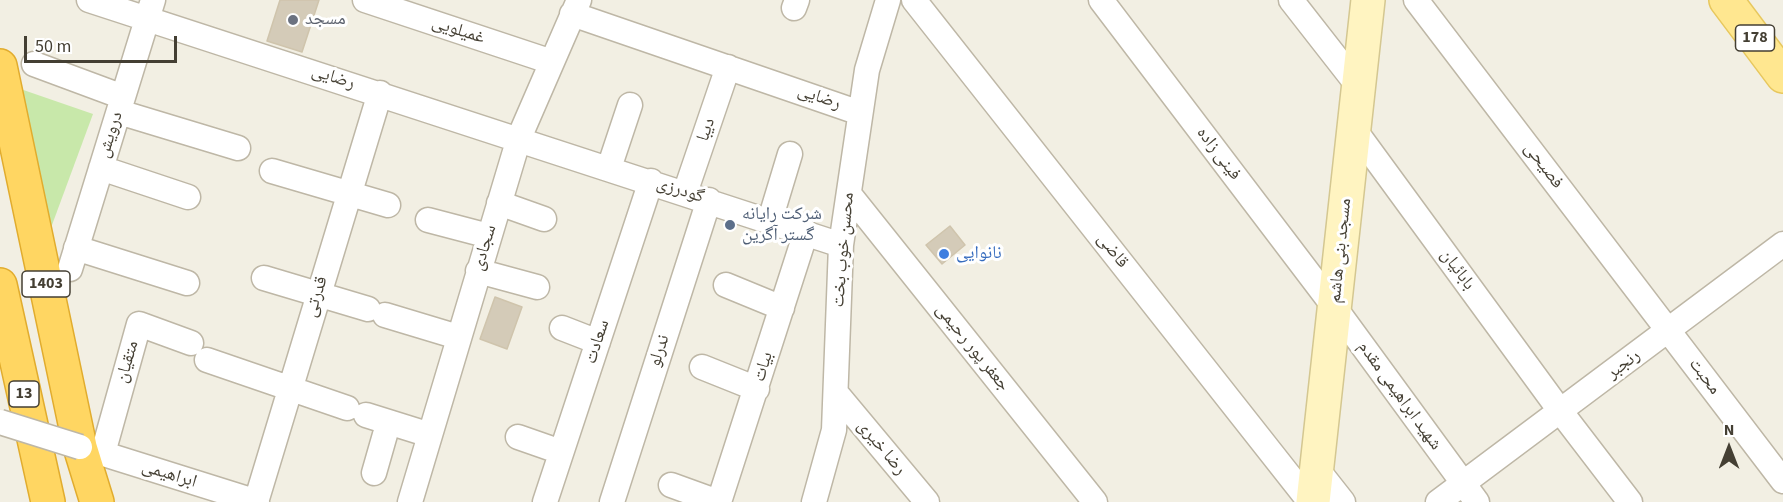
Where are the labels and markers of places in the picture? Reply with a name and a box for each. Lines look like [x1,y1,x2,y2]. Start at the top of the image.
place label: مسجد [305,9,346,31]
marker: مسجد [286,13,300,27]
place label: شرکت رایانه گستر آگرین [742,204,822,246]
marker: شرکت رایانه گستر آگرین [723,218,737,232]
place label: نانوایی [956,243,1002,265]
marker: نانوایی [937,247,951,261]

